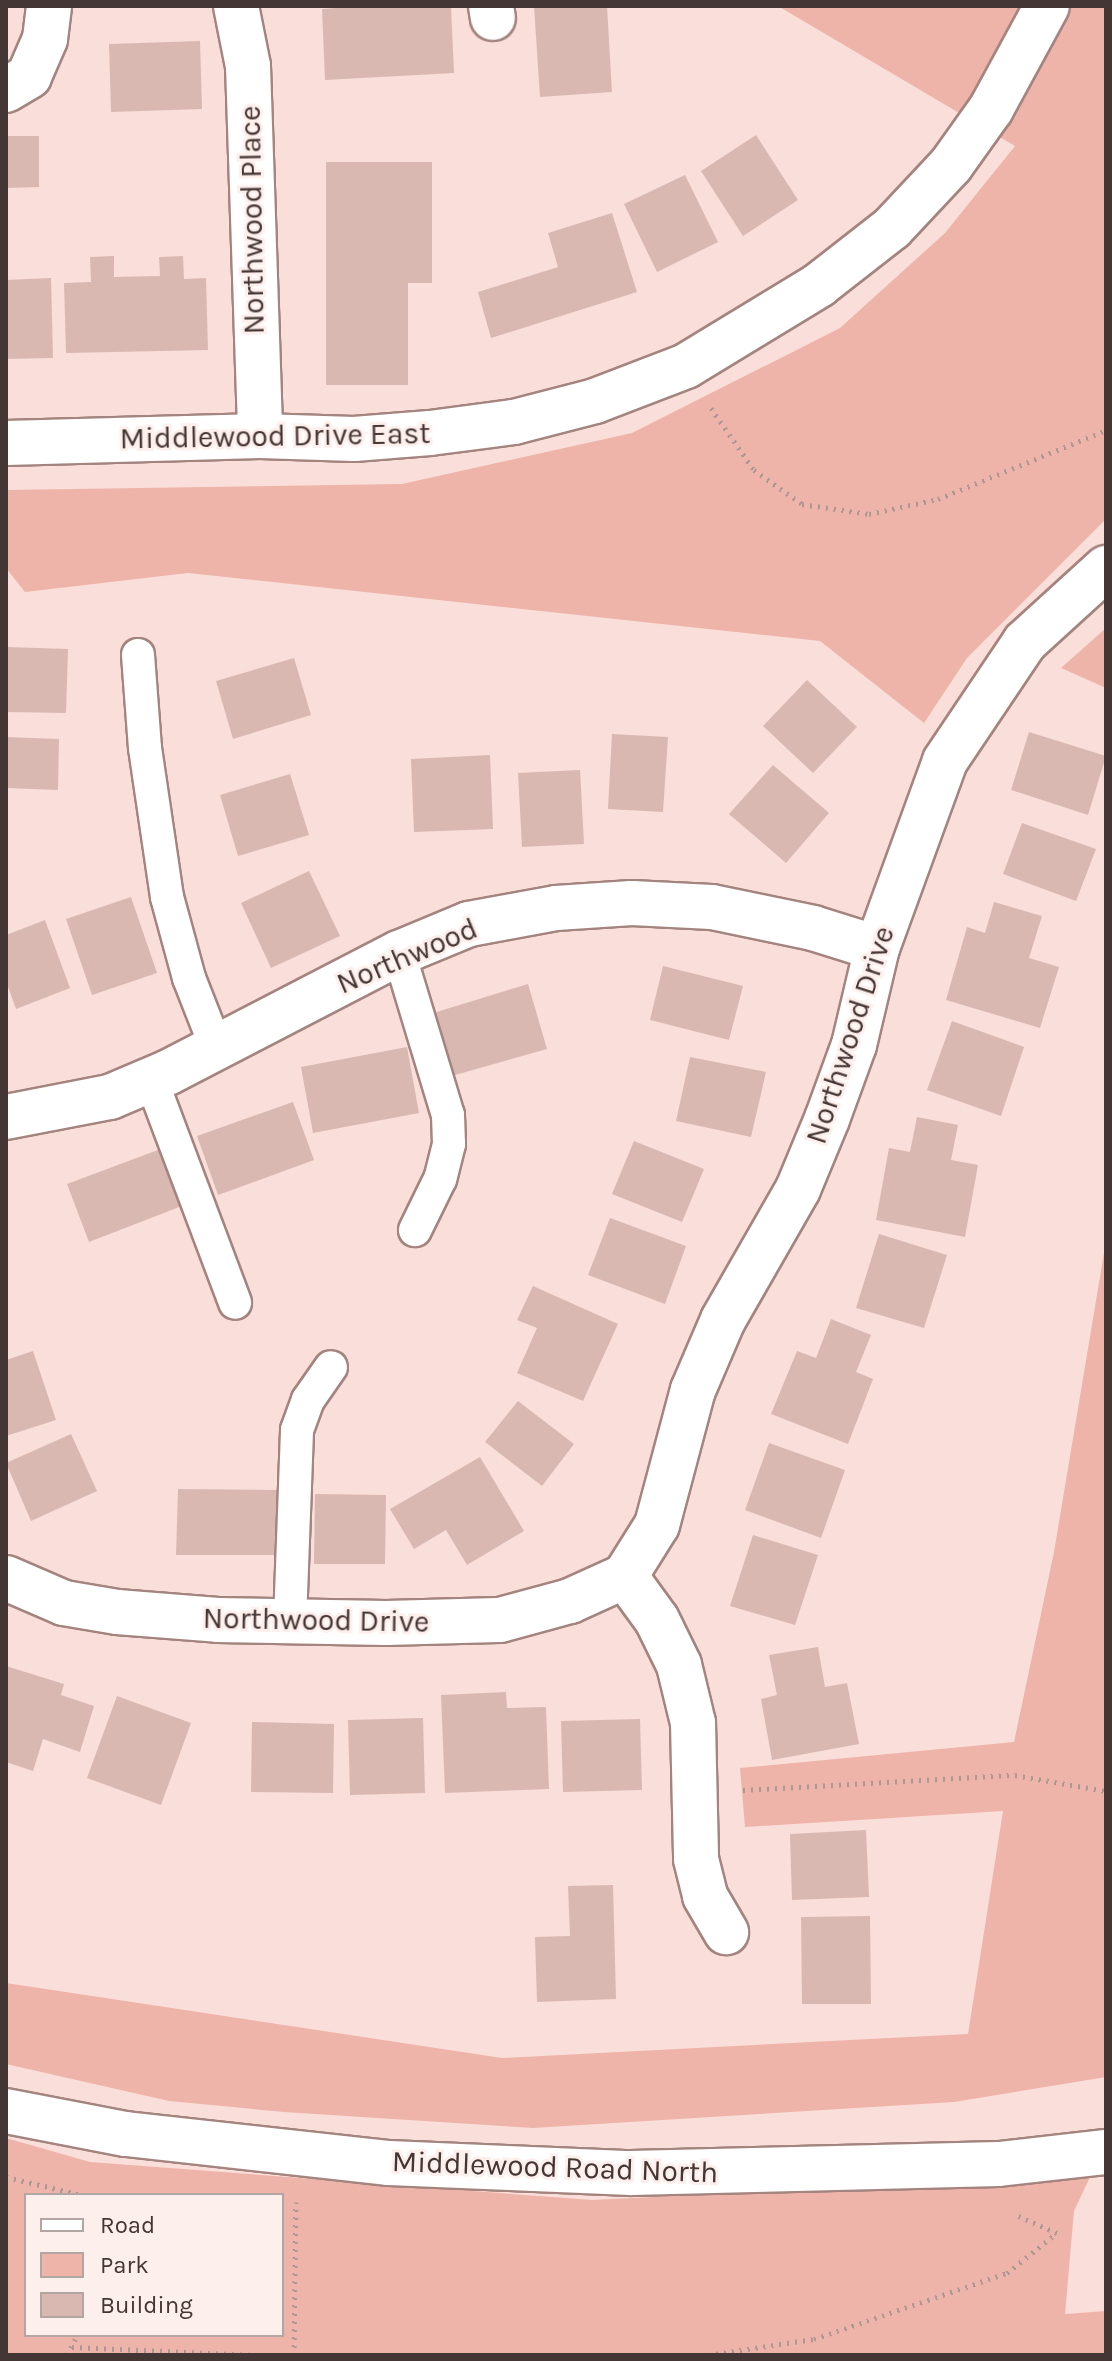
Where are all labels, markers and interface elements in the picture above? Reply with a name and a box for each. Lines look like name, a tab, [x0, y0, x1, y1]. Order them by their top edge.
street label: Northwood Place	[232, 105, 272, 335]
street label: Middlewood Drive East	[119, 415, 431, 457]
street label: Northwood	[331, 910, 483, 1002]
street label: Northwood Drive	[798, 922, 902, 1148]
street label: Northwood Drive	[202, 1600, 430, 1640]
street label: Middlewood Road North	[391, 2143, 719, 2191]
legend	[24, 2193, 284, 2337]
text: Road	[100, 2211, 155, 2239]
text: Park	[100, 2251, 149, 2279]
text: Building	[100, 2291, 193, 2319]

